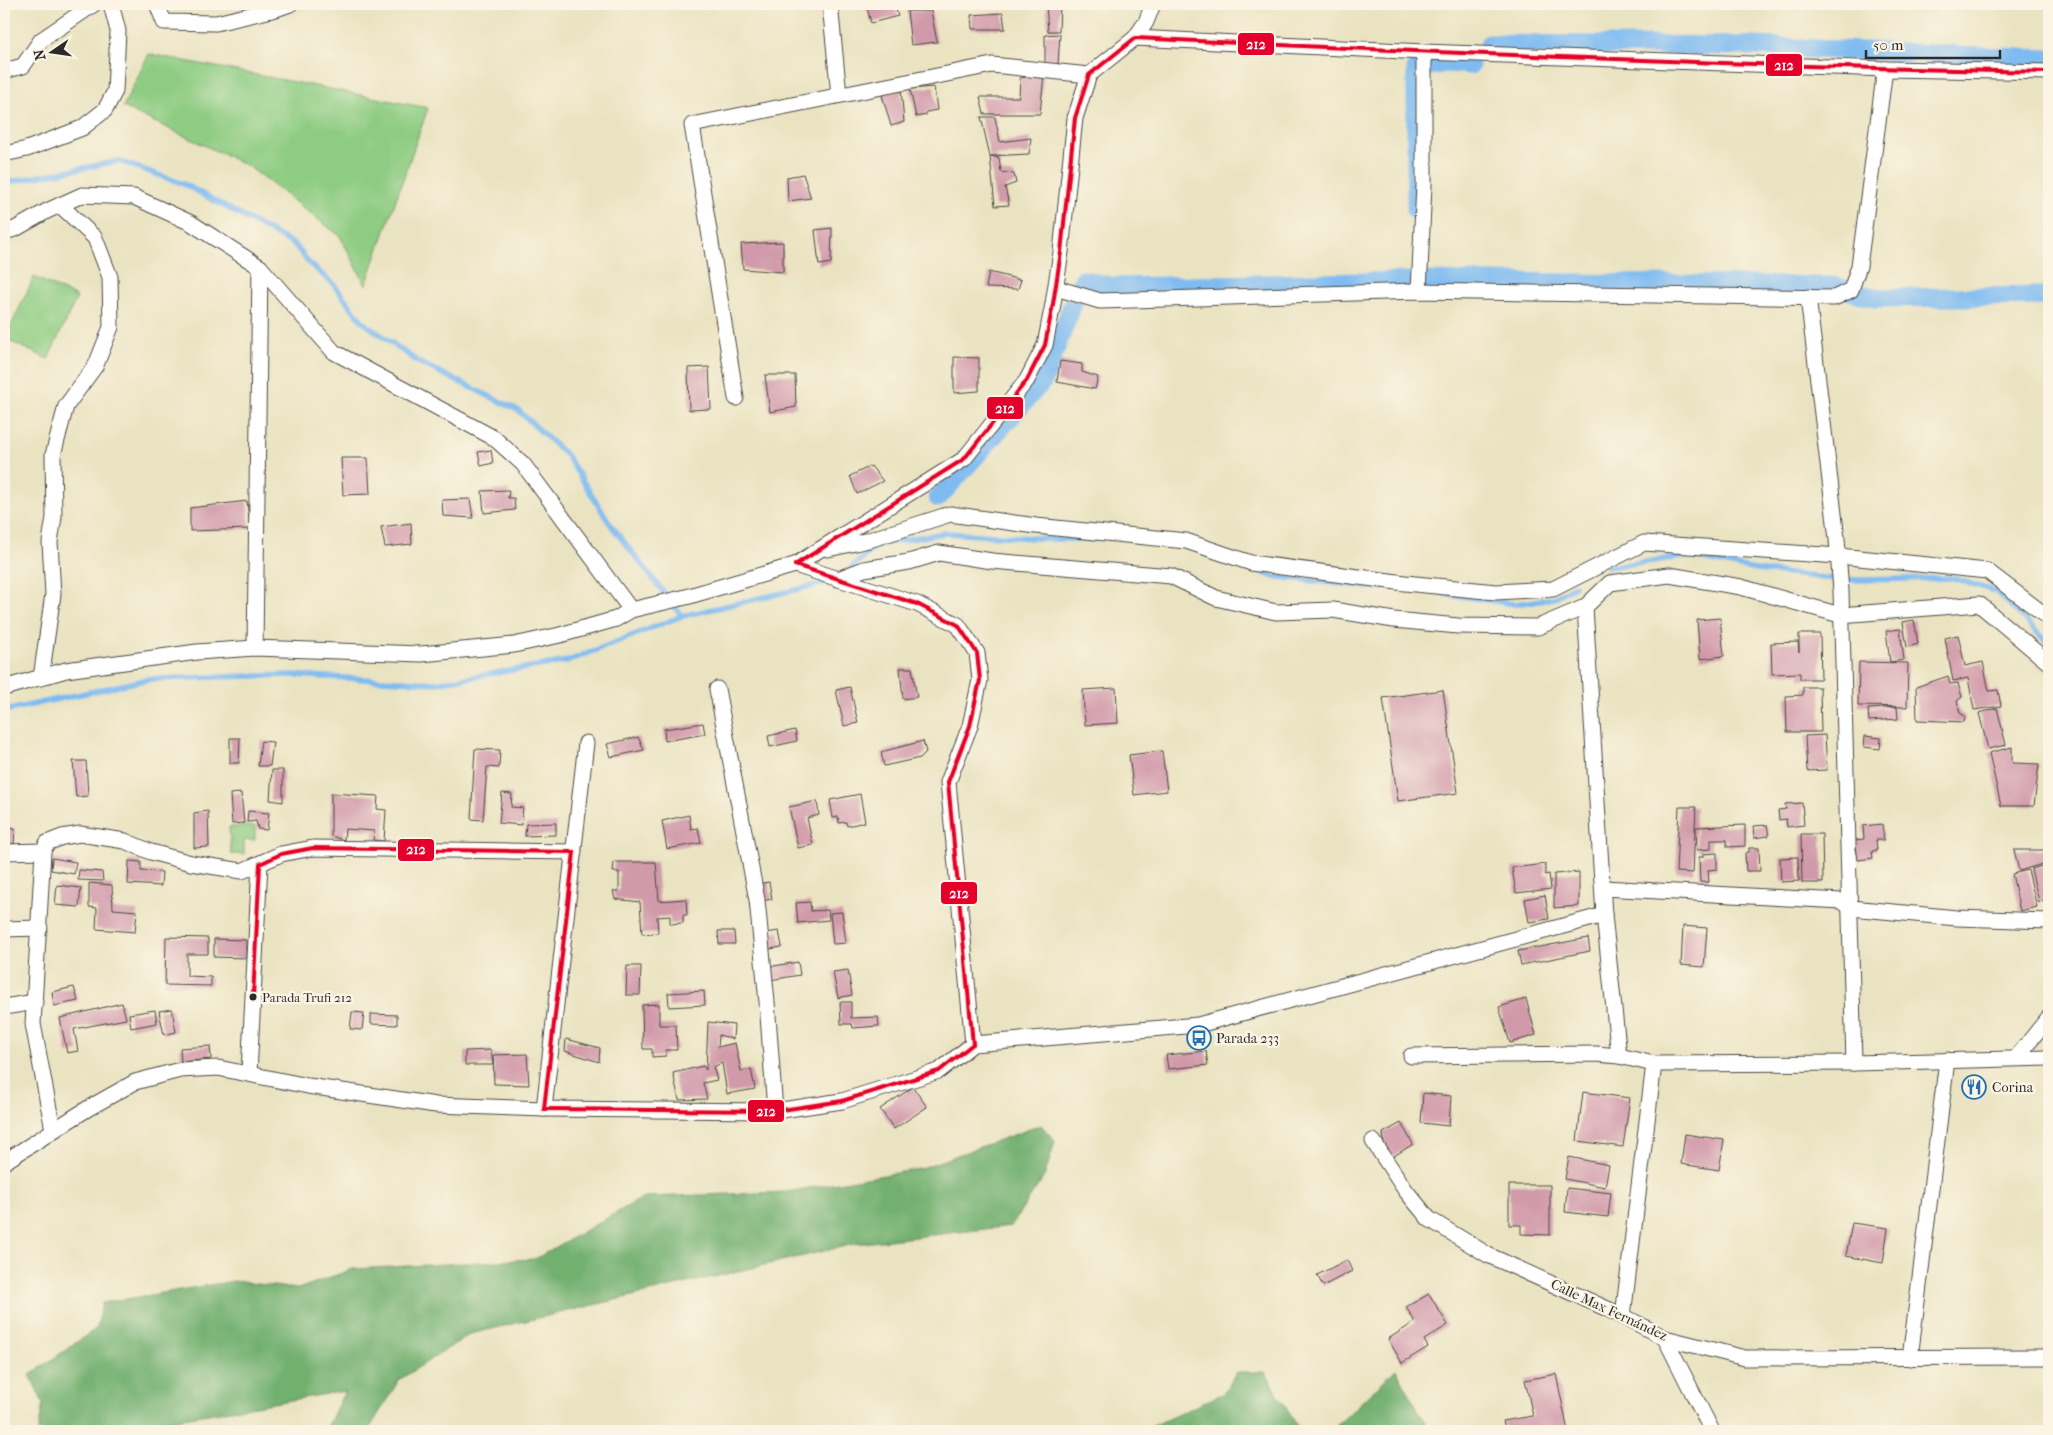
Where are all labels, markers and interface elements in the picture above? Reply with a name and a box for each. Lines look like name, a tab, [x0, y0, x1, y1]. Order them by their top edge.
north arrow	[28, 28, 78, 78]
scale bar	[1866, 28, 1999, 60]
line badge: 212	[1237, 32, 1275, 56]
text: 212	[1246, 36, 1266, 53]
text: 50 m	[1873, 36, 1904, 54]
text: N	[30, 47, 49, 62]
line badge: 212	[1765, 53, 1803, 77]
text: 212	[1774, 57, 1794, 74]
line badge: 212	[986, 396, 1024, 420]
text: 212	[995, 400, 1015, 417]
line badge: 212	[397, 838, 435, 862]
text: 212	[406, 841, 426, 858]
line badge: 212	[940, 881, 978, 905]
text: 212	[949, 885, 969, 902]
place label: Parada Trufi 212	[262, 990, 352, 1005]
marker: Parada Trufi 212	[248, 992, 258, 1002]
bus stop icon: Parada 233	[1186, 1025, 1212, 1051]
place label: Parada 233	[1216, 1030, 1279, 1047]
restaurant icon: Corina	[1961, 1074, 1987, 1100]
place label: Corina	[1992, 1079, 2034, 1096]
line badge: 212	[747, 1099, 785, 1123]
text: 212	[756, 1103, 776, 1120]
street label: Calle Max Fernández	[1548, 1276, 1670, 1344]

